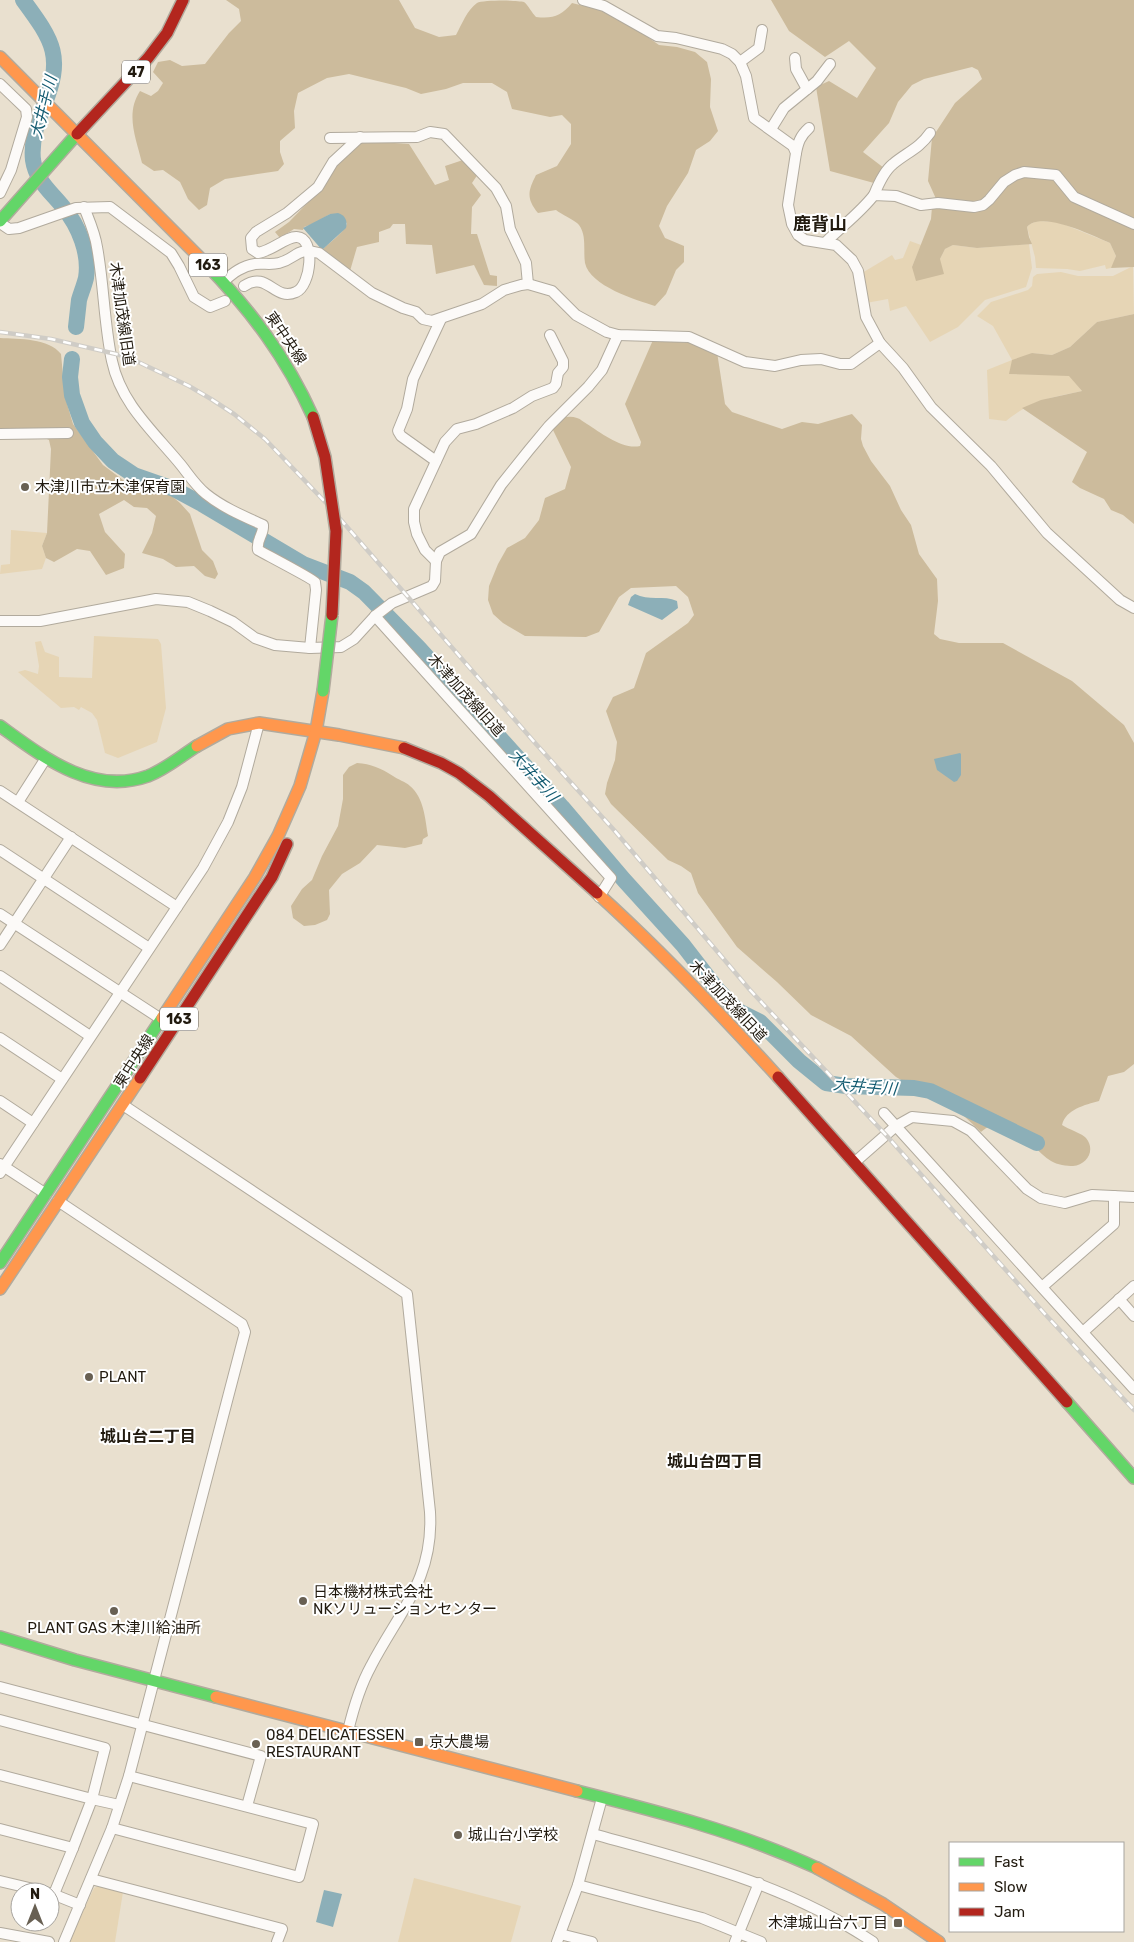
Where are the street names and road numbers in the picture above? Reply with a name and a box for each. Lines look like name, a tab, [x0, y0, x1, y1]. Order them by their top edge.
road number: 47	[122, 61, 150, 84]
road number: 163	[189, 254, 227, 276]
street label: 木津加茂線旧道	[106, 261, 138, 367]
street label: 東中央線	[262, 308, 310, 368]
street label: 木津加茂線旧道	[424, 650, 508, 740]
street label: 木津加茂線旧道	[686, 956, 770, 1046]
road number: 163	[160, 1008, 198, 1030]
street label: 東中央線	[110, 1031, 158, 1091]

